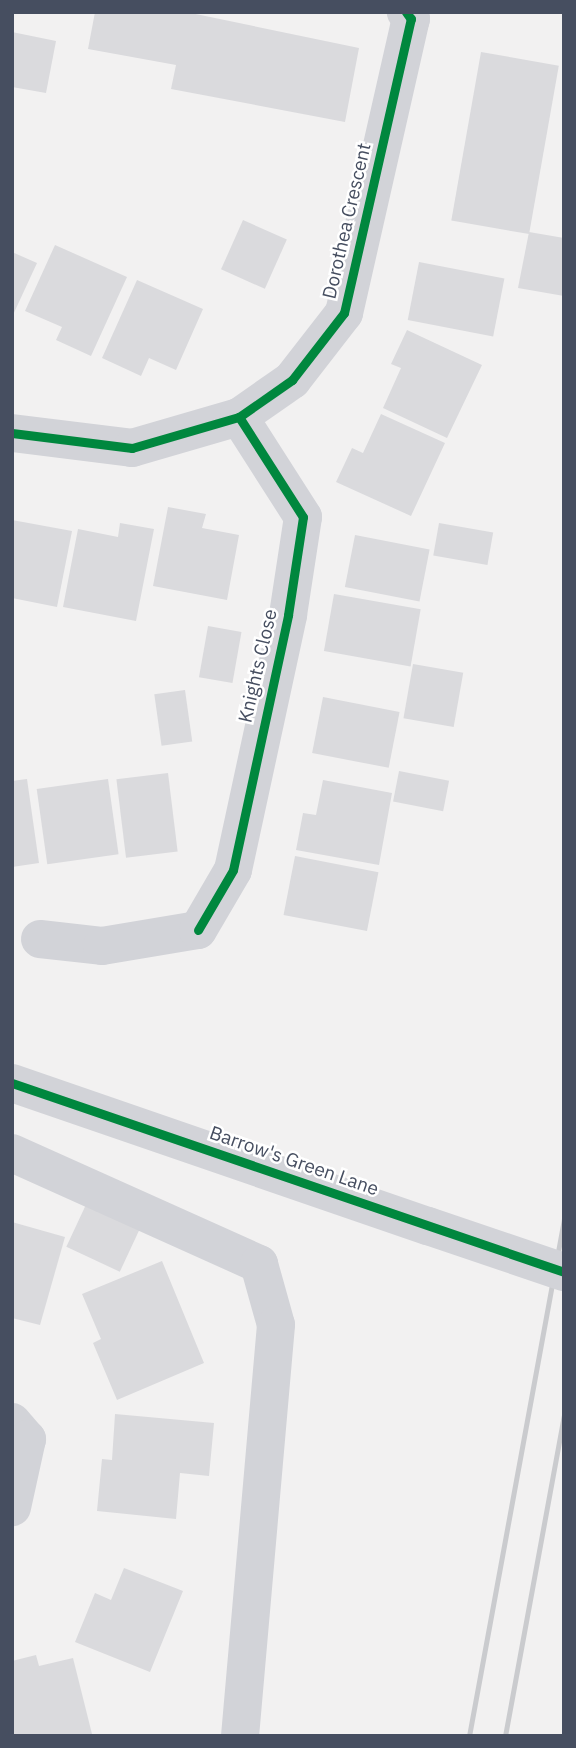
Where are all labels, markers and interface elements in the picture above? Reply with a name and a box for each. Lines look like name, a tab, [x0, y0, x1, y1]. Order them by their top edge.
street label: Dorothea Crescent	[318, 141, 376, 301]
street label: Knights Close	[234, 607, 282, 725]
street label: Barrow's Green Lane	[206, 1121, 382, 1201]

